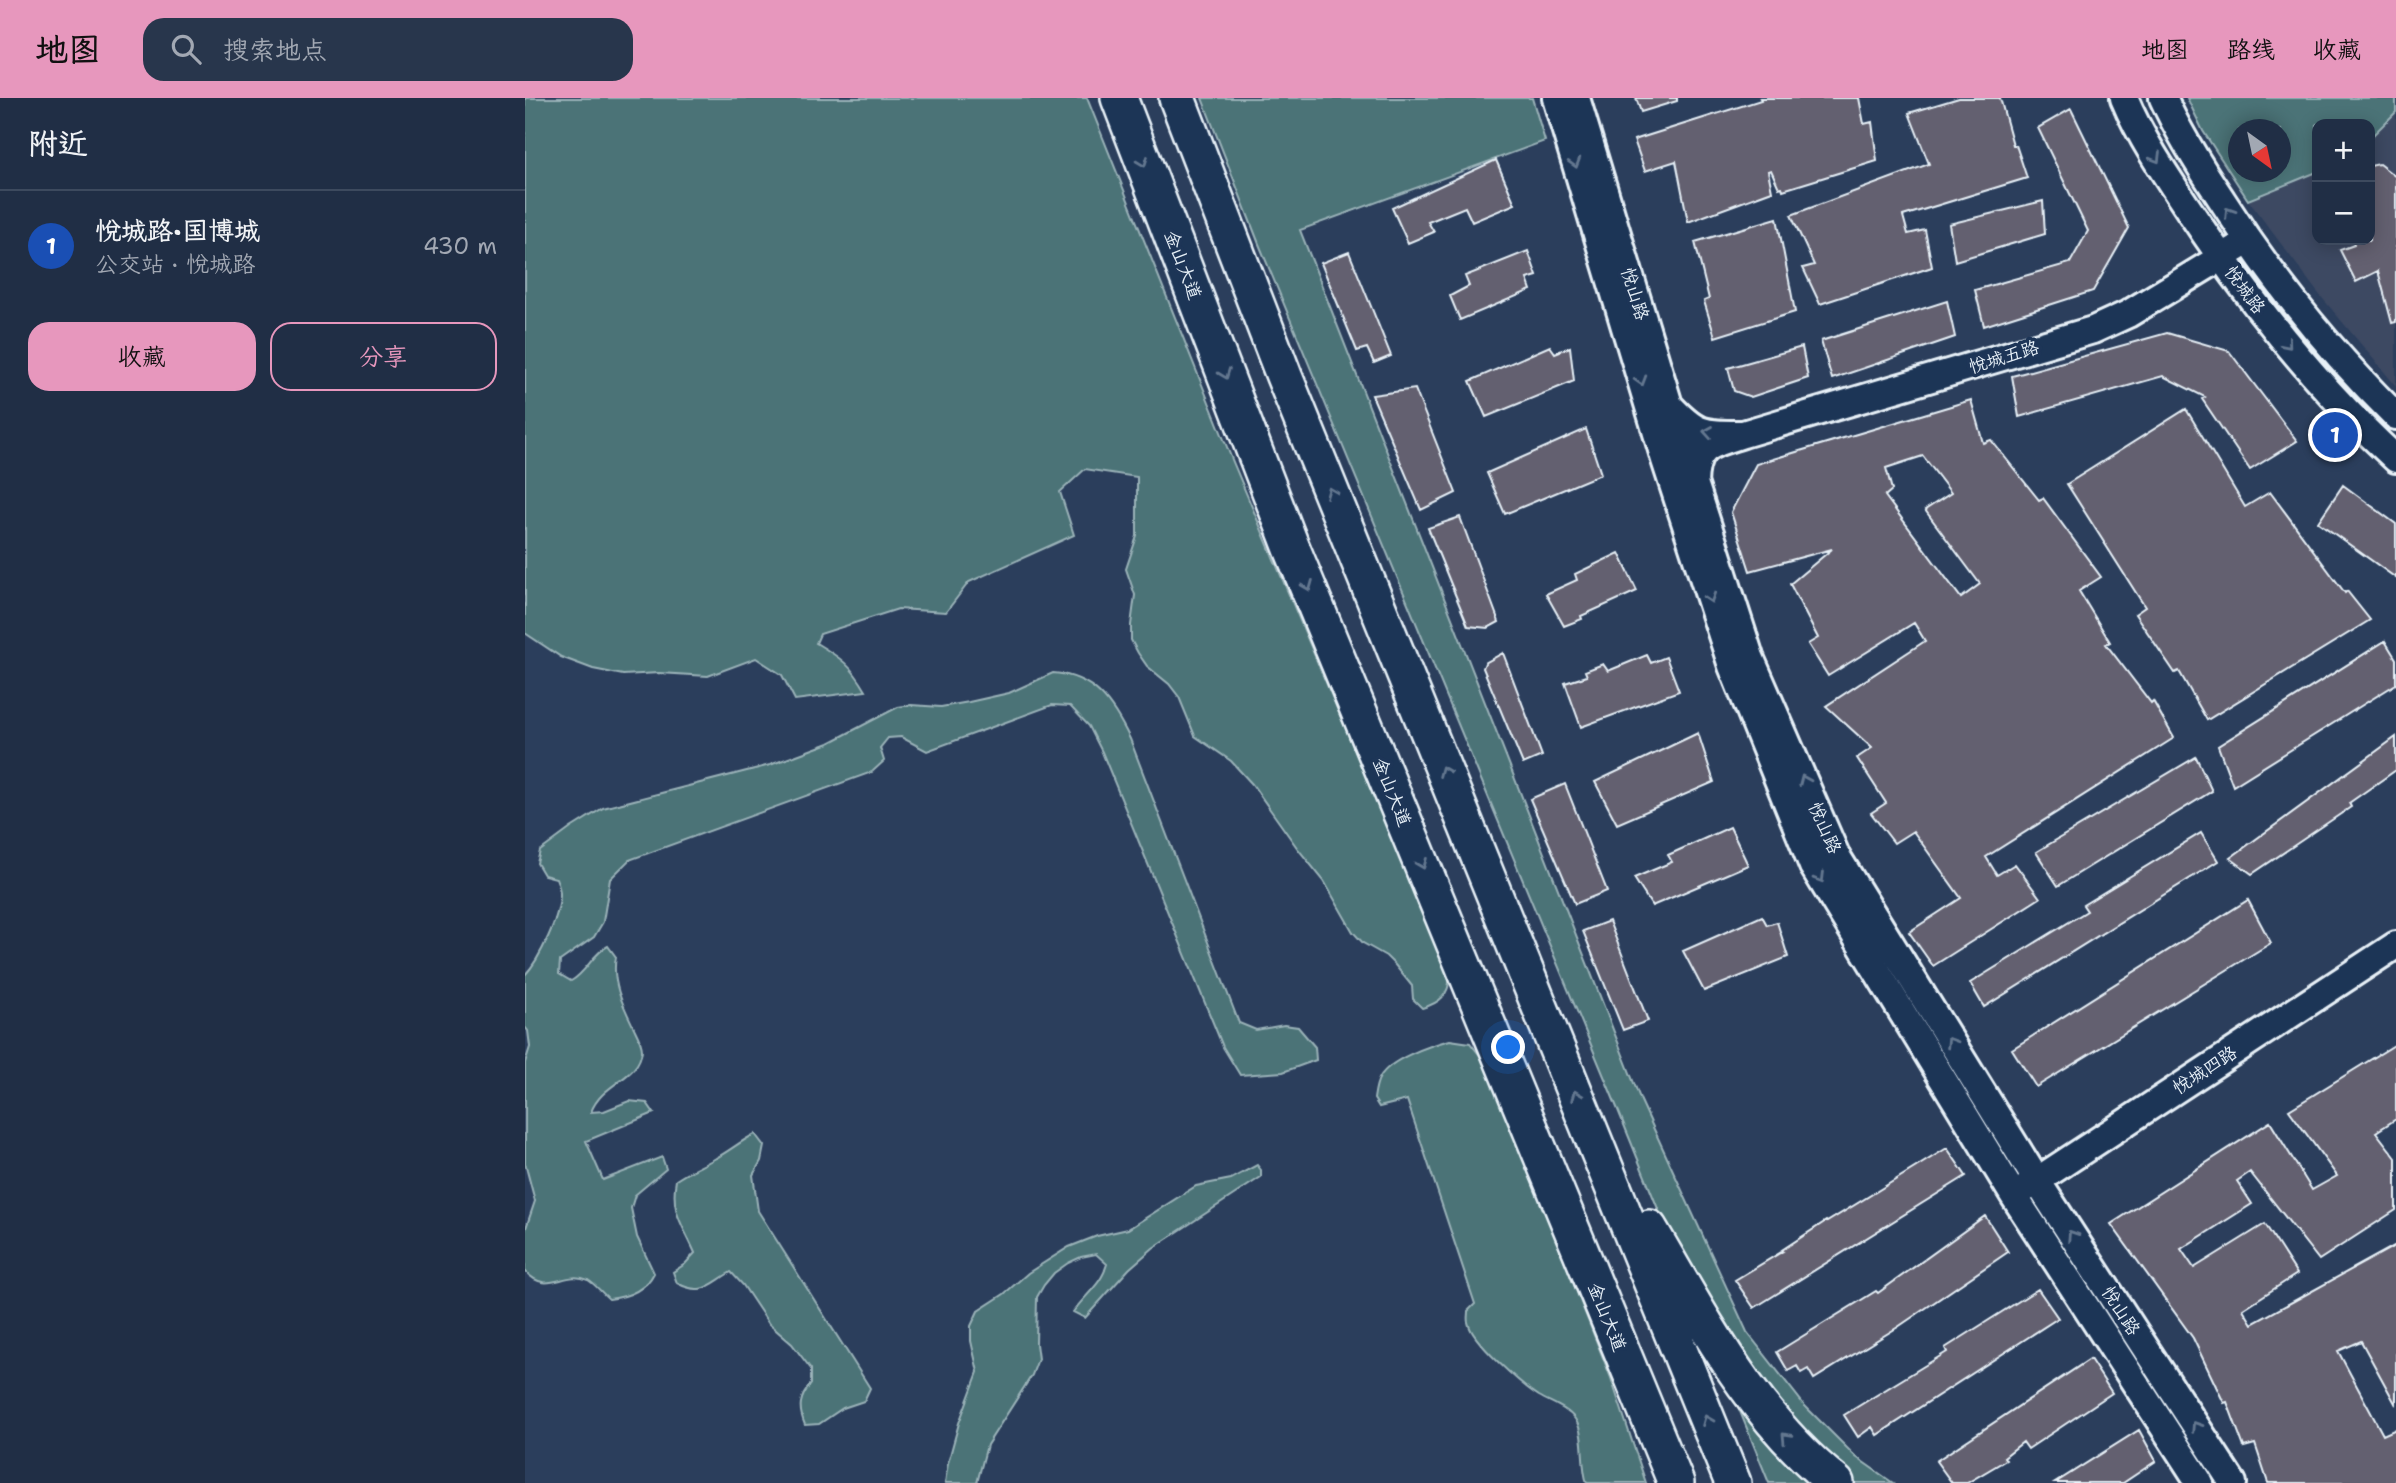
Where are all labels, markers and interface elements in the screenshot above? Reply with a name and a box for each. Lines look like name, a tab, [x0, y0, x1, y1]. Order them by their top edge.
search box	[143, 18, 633, 81]
text: 地图	[35, 27, 101, 72]
icon: search	[167, 30, 205, 68]
text: 搜索地点	[223, 32, 327, 67]
text: 地图	[2141, 34, 2189, 66]
text: 路线	[2227, 34, 2275, 66]
text: 收藏	[2313, 34, 2361, 66]
north arrow	[2228, 119, 2291, 182]
map controls	[2312, 119, 2375, 245]
button: +	[2312, 119, 2375, 182]
text: 附近	[28, 123, 88, 164]
one-way arrow	[2148, 151, 2161, 164]
one-way arrow	[1135, 155, 1149, 167]
one-way arrow	[1567, 157, 1582, 169]
button: −	[2312, 182, 2375, 245]
one-way arrow	[2225, 207, 2238, 220]
text: 悦城路·国博城	[95, 213, 260, 248]
street label: 金山大道	[1159, 227, 1207, 303]
text: 1	[46, 231, 56, 261]
text: 430 m	[423, 231, 497, 261]
text: 公交站 · 悦城路	[95, 249, 255, 279]
street label: 悦城路	[2219, 261, 2271, 319]
street label: 悦山路	[1616, 265, 1654, 323]
button: 收藏	[28, 322, 256, 391]
button: 分享	[270, 322, 497, 391]
street label: 悦城五路	[1966, 335, 2042, 379]
one-way arrow	[2279, 336, 2291, 349]
one-way arrow	[1217, 367, 1231, 379]
one-way arrow	[1633, 374, 1647, 387]
pin: 1	[2312, 409, 2358, 461]
one-way arrow	[1702, 425, 1714, 440]
one-way arrow	[1325, 487, 1339, 499]
one-way arrow	[1300, 578, 1314, 591]
one-way arrow	[1701, 592, 1716, 604]
street label: 金山大道	[1367, 754, 1417, 830]
one-way arrow	[1438, 766, 1452, 778]
one-way arrow	[1798, 775, 1812, 787]
street label: 悦山路	[1803, 798, 1847, 858]
one-way arrow	[1414, 857, 1428, 870]
one-way arrow	[1812, 870, 1825, 883]
your location	[1491, 1030, 1525, 1064]
one-way arrow	[1947, 1037, 1960, 1050]
street label: 悦城四路	[2168, 1040, 2242, 1100]
one-way arrow	[1570, 1090, 1584, 1102]
one-way arrow	[2067, 1230, 2080, 1243]
street label: 金山大道	[1582, 1279, 1632, 1355]
street label: 悦山路	[2096, 1282, 2146, 1340]
one-way arrow	[1701, 1414, 1715, 1427]
one-way arrow	[2191, 1420, 2204, 1433]
one-way arrow	[1781, 1432, 1794, 1445]

